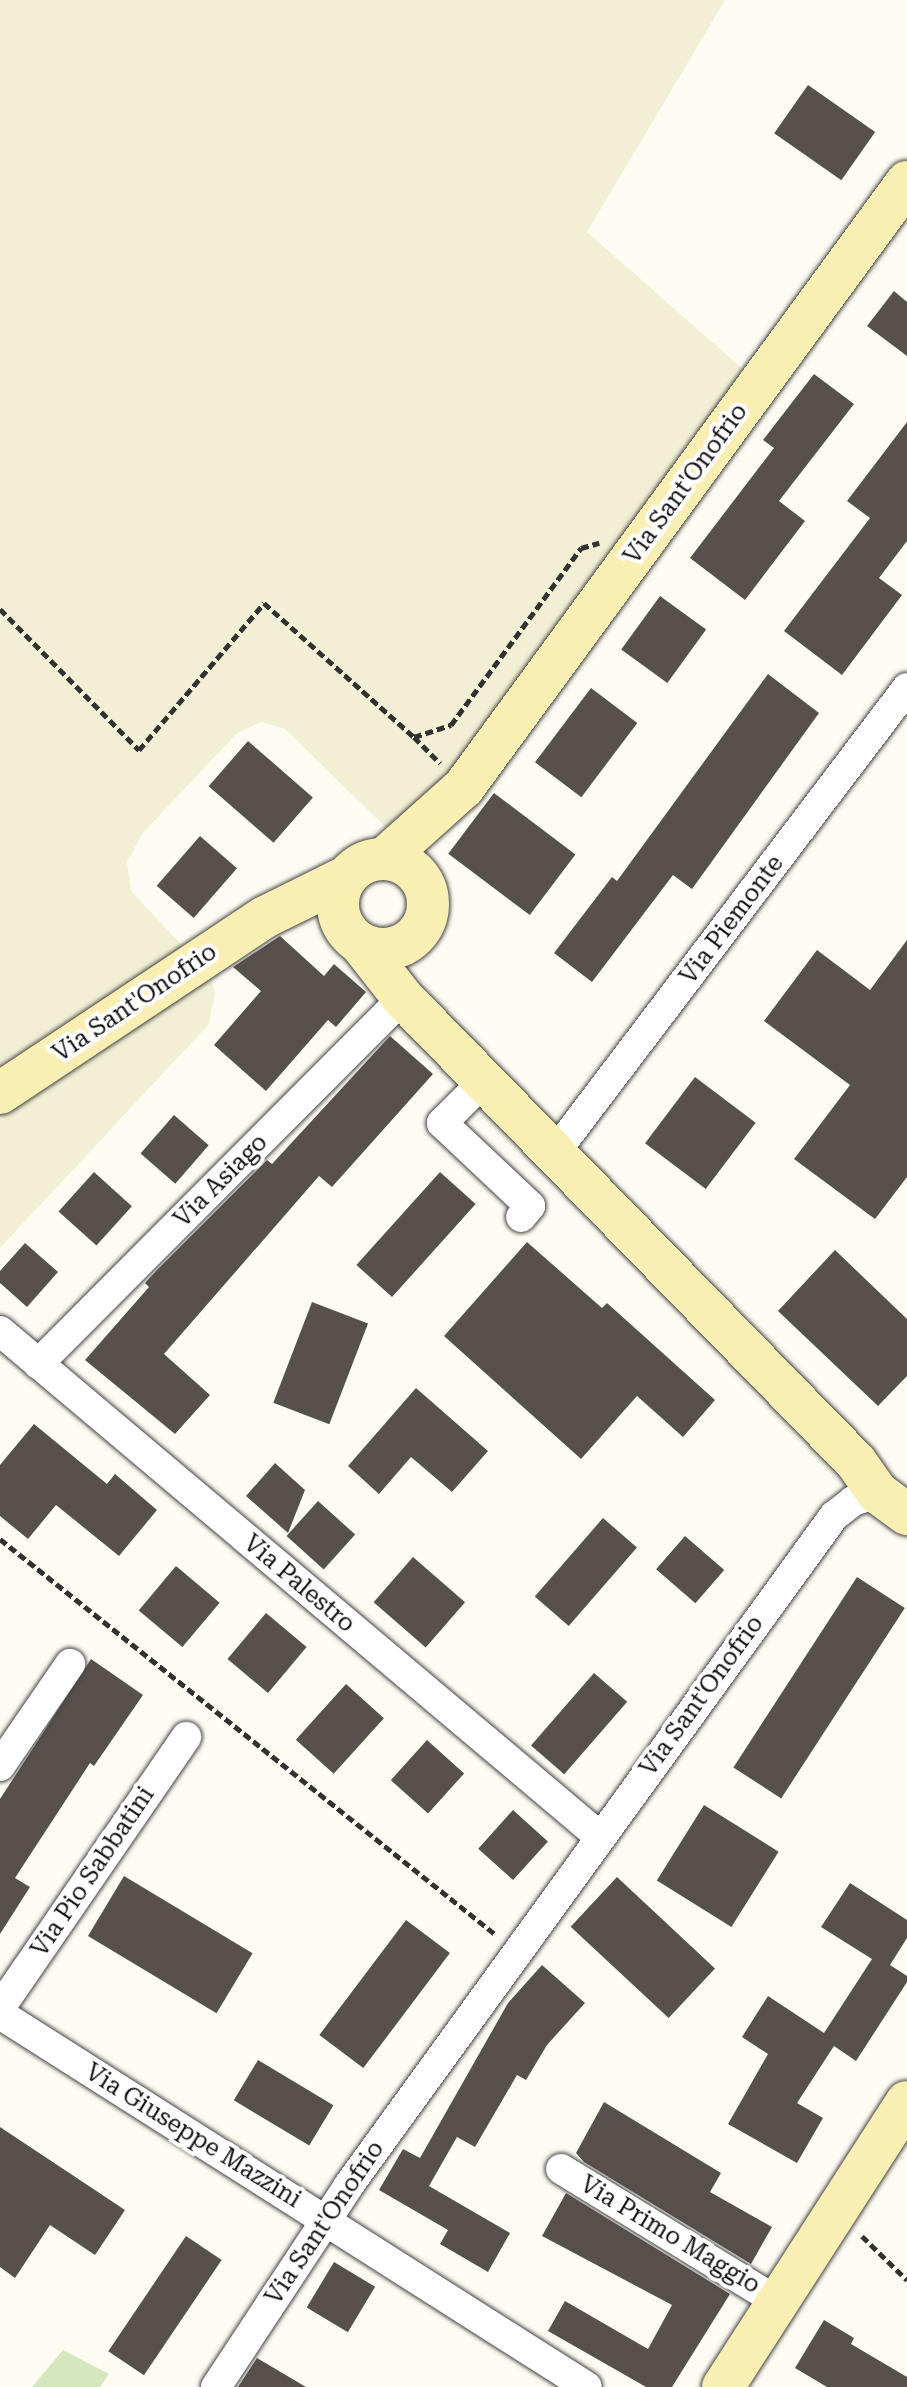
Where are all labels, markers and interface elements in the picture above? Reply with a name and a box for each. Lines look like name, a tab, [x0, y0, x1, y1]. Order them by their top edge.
street label: Via Sant'Onofrio	[618, 398, 754, 570]
street label: Via Piemonte	[674, 850, 790, 990]
street label: Via Sant'Onofrio	[48, 938, 222, 1068]
street label: Via Asiago	[168, 1128, 274, 1234]
street label: Via Palestro	[237, 1529, 361, 1639]
street label: Via Sant'Onofrio	[634, 1610, 770, 1782]
street label: Via Pio Sabbatini	[25, 1782, 161, 1962]
street label: Via Giuseppe Mazzini	[80, 2058, 306, 2214]
street label: Via Sant'Onofrio	[260, 2136, 390, 2310]
street label: Via Primo Maggio	[575, 2170, 765, 2300]

